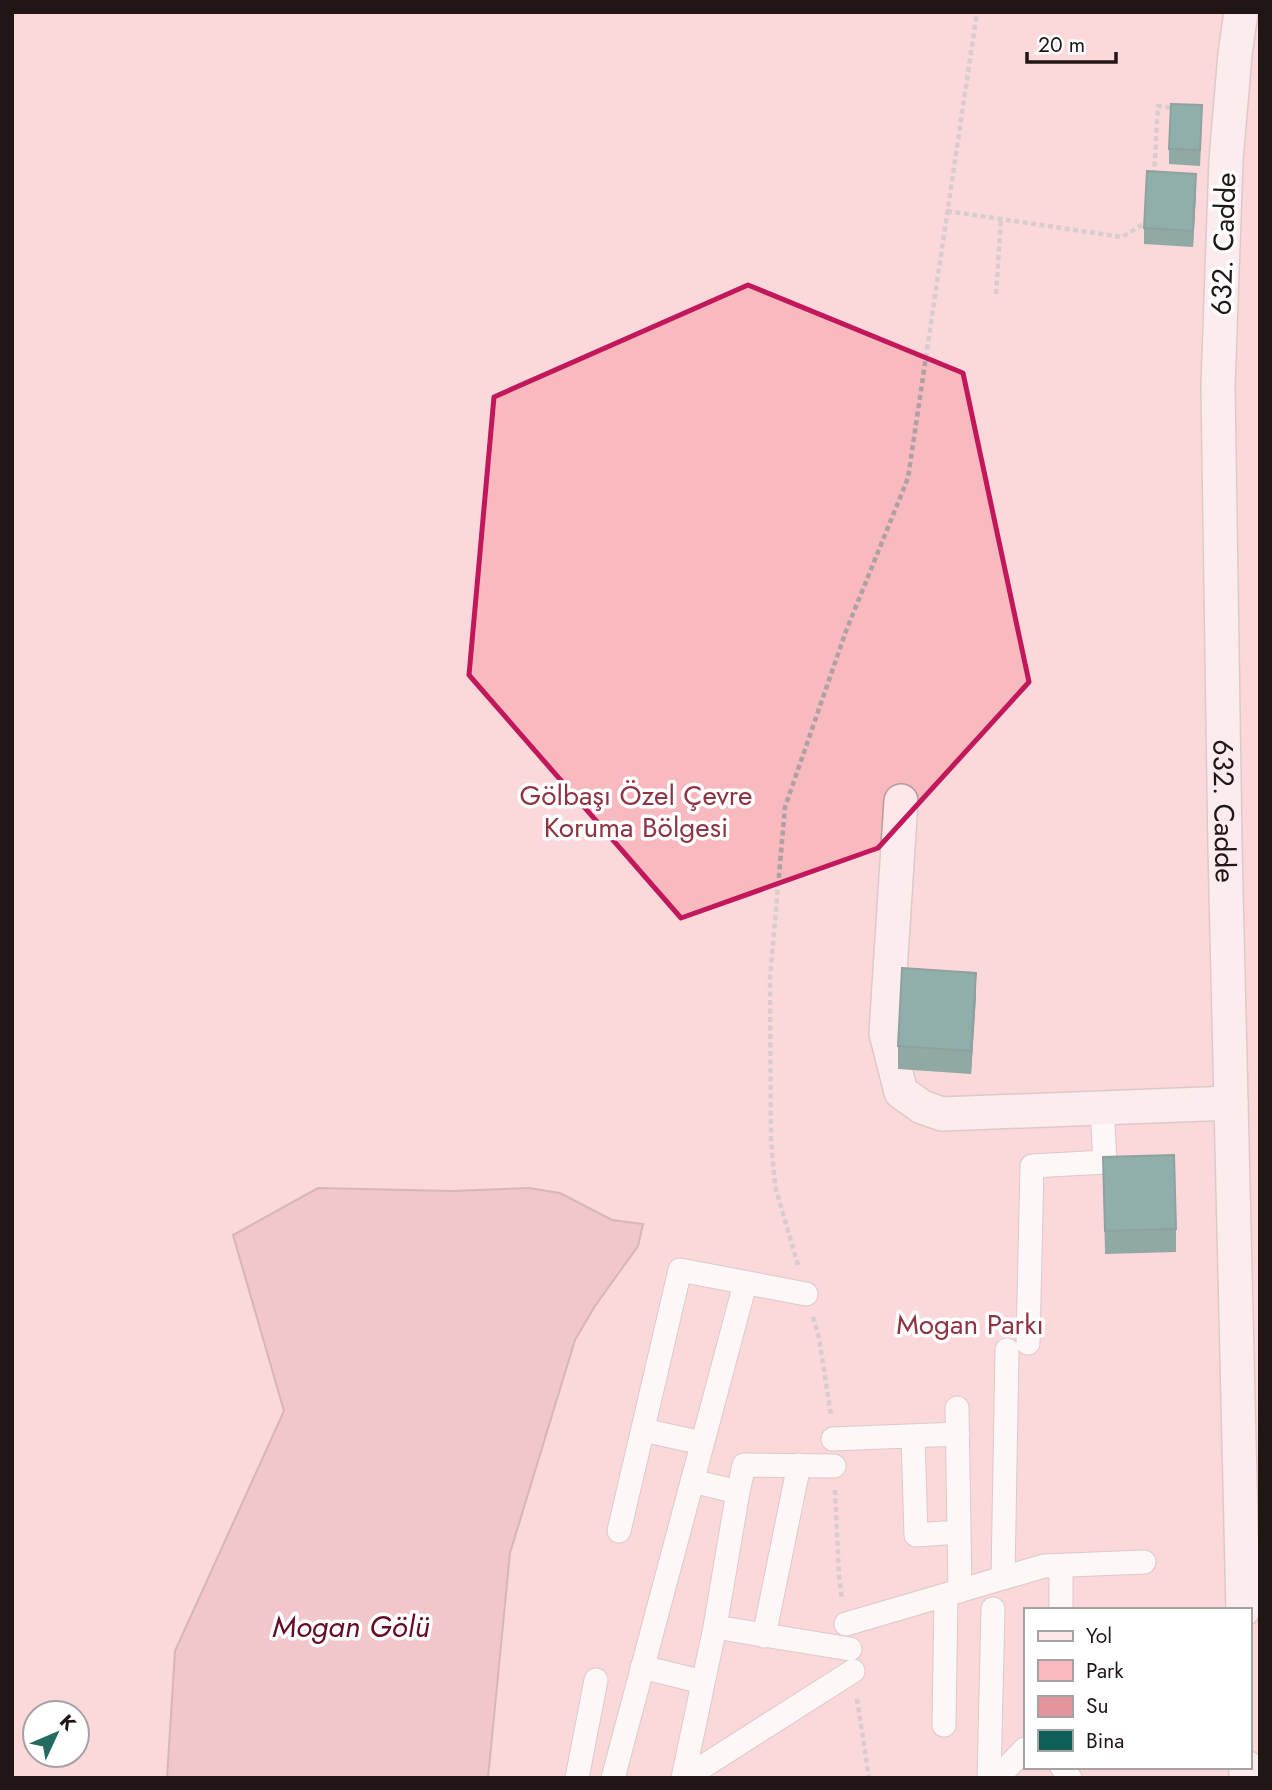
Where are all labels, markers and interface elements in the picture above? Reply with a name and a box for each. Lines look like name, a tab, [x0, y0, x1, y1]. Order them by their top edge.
scale bar	[1027, 21, 1116, 65]
text: 20 m	[1038, 30, 1085, 60]
street label: 632. Cadde	[1201, 172, 1246, 316]
street label: 632. Cadde	[1202, 739, 1246, 883]
park label: Gölbaşı Özel Çevre Koruma Bölgesi	[520, 775, 752, 848]
park label: Mogan Parkı	[896, 1304, 1044, 1345]
water label: Mogan Gölü	[272, 1605, 430, 1648]
legend	[1024, 1608, 1251, 1769]
text: Yol	[1086, 1621, 1112, 1651]
text: Park	[1086, 1656, 1124, 1686]
text: Su	[1086, 1691, 1109, 1721]
north arrow	[21, 1699, 91, 1769]
text: K	[54, 1708, 83, 1737]
text: Bina	[1086, 1726, 1124, 1756]

